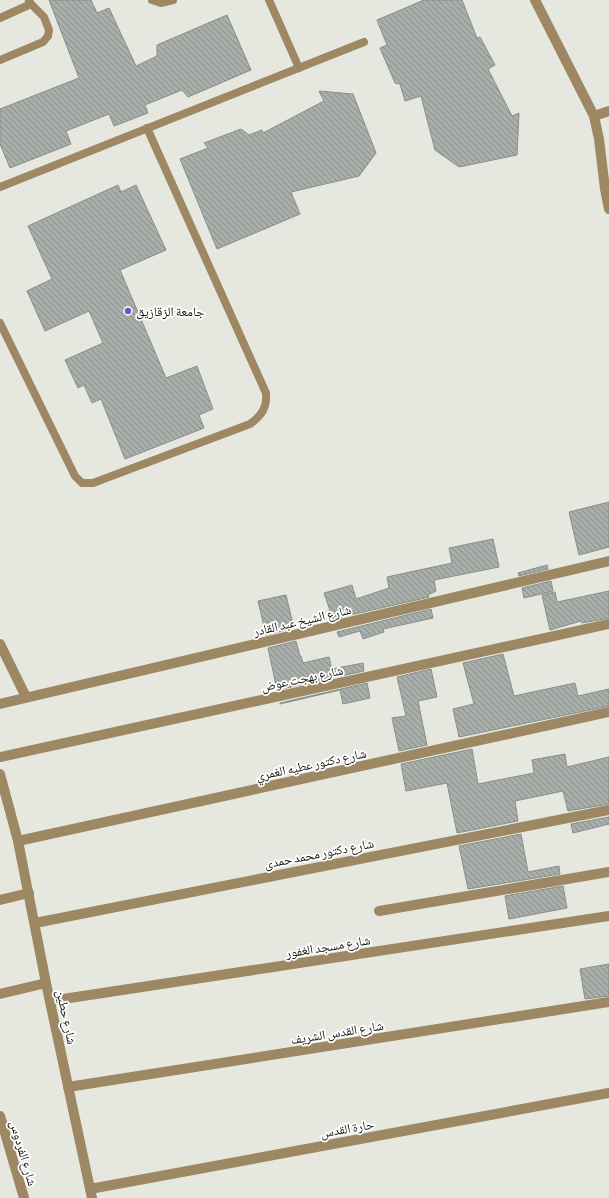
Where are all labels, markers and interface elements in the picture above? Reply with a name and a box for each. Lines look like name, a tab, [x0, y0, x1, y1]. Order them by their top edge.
place label: جامعة الزقازيق	[136, 304, 204, 320]
marker: جامعة الزقازيق	[123, 306, 133, 316]
street label: شارع الشيخ عبد القادر	[251, 602, 353, 641]
street label: شارع بهجت عوض	[260, 662, 345, 696]
street label: شارع دكتور عطيه الغمري	[254, 745, 368, 787]
street label: شارع دكتور محمد حمدى	[263, 835, 376, 873]
street label: شارع مسجد الغفور	[284, 932, 372, 963]
street label: شارع حطين	[51, 988, 80, 1046]
street label: شارع القدس الشريف	[290, 1018, 385, 1049]
street label: حارة القدس	[319, 1116, 375, 1142]
street label: شارع الفردوس	[5, 1119, 40, 1188]

